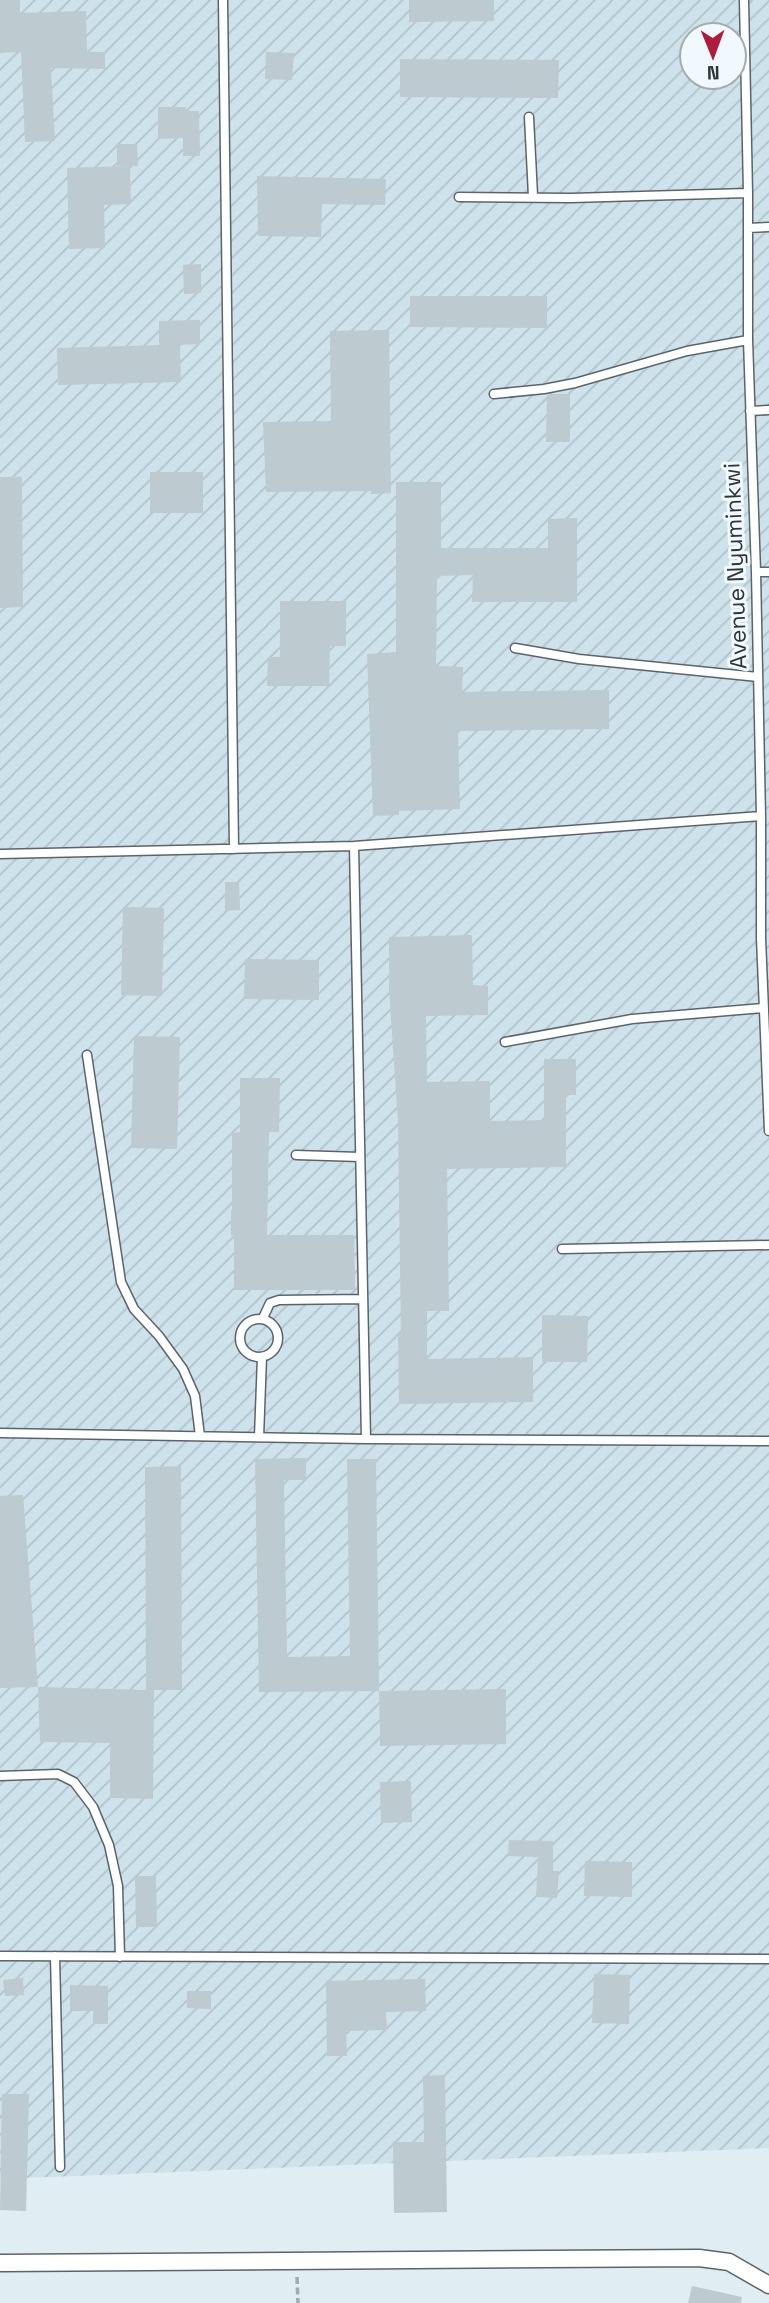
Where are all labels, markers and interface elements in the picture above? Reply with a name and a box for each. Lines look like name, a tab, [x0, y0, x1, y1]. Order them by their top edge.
north arrow	[678, 21, 748, 91]
text: N	[707, 60, 720, 85]
street label: Avenue Nyuminkwi	[716, 462, 754, 670]

